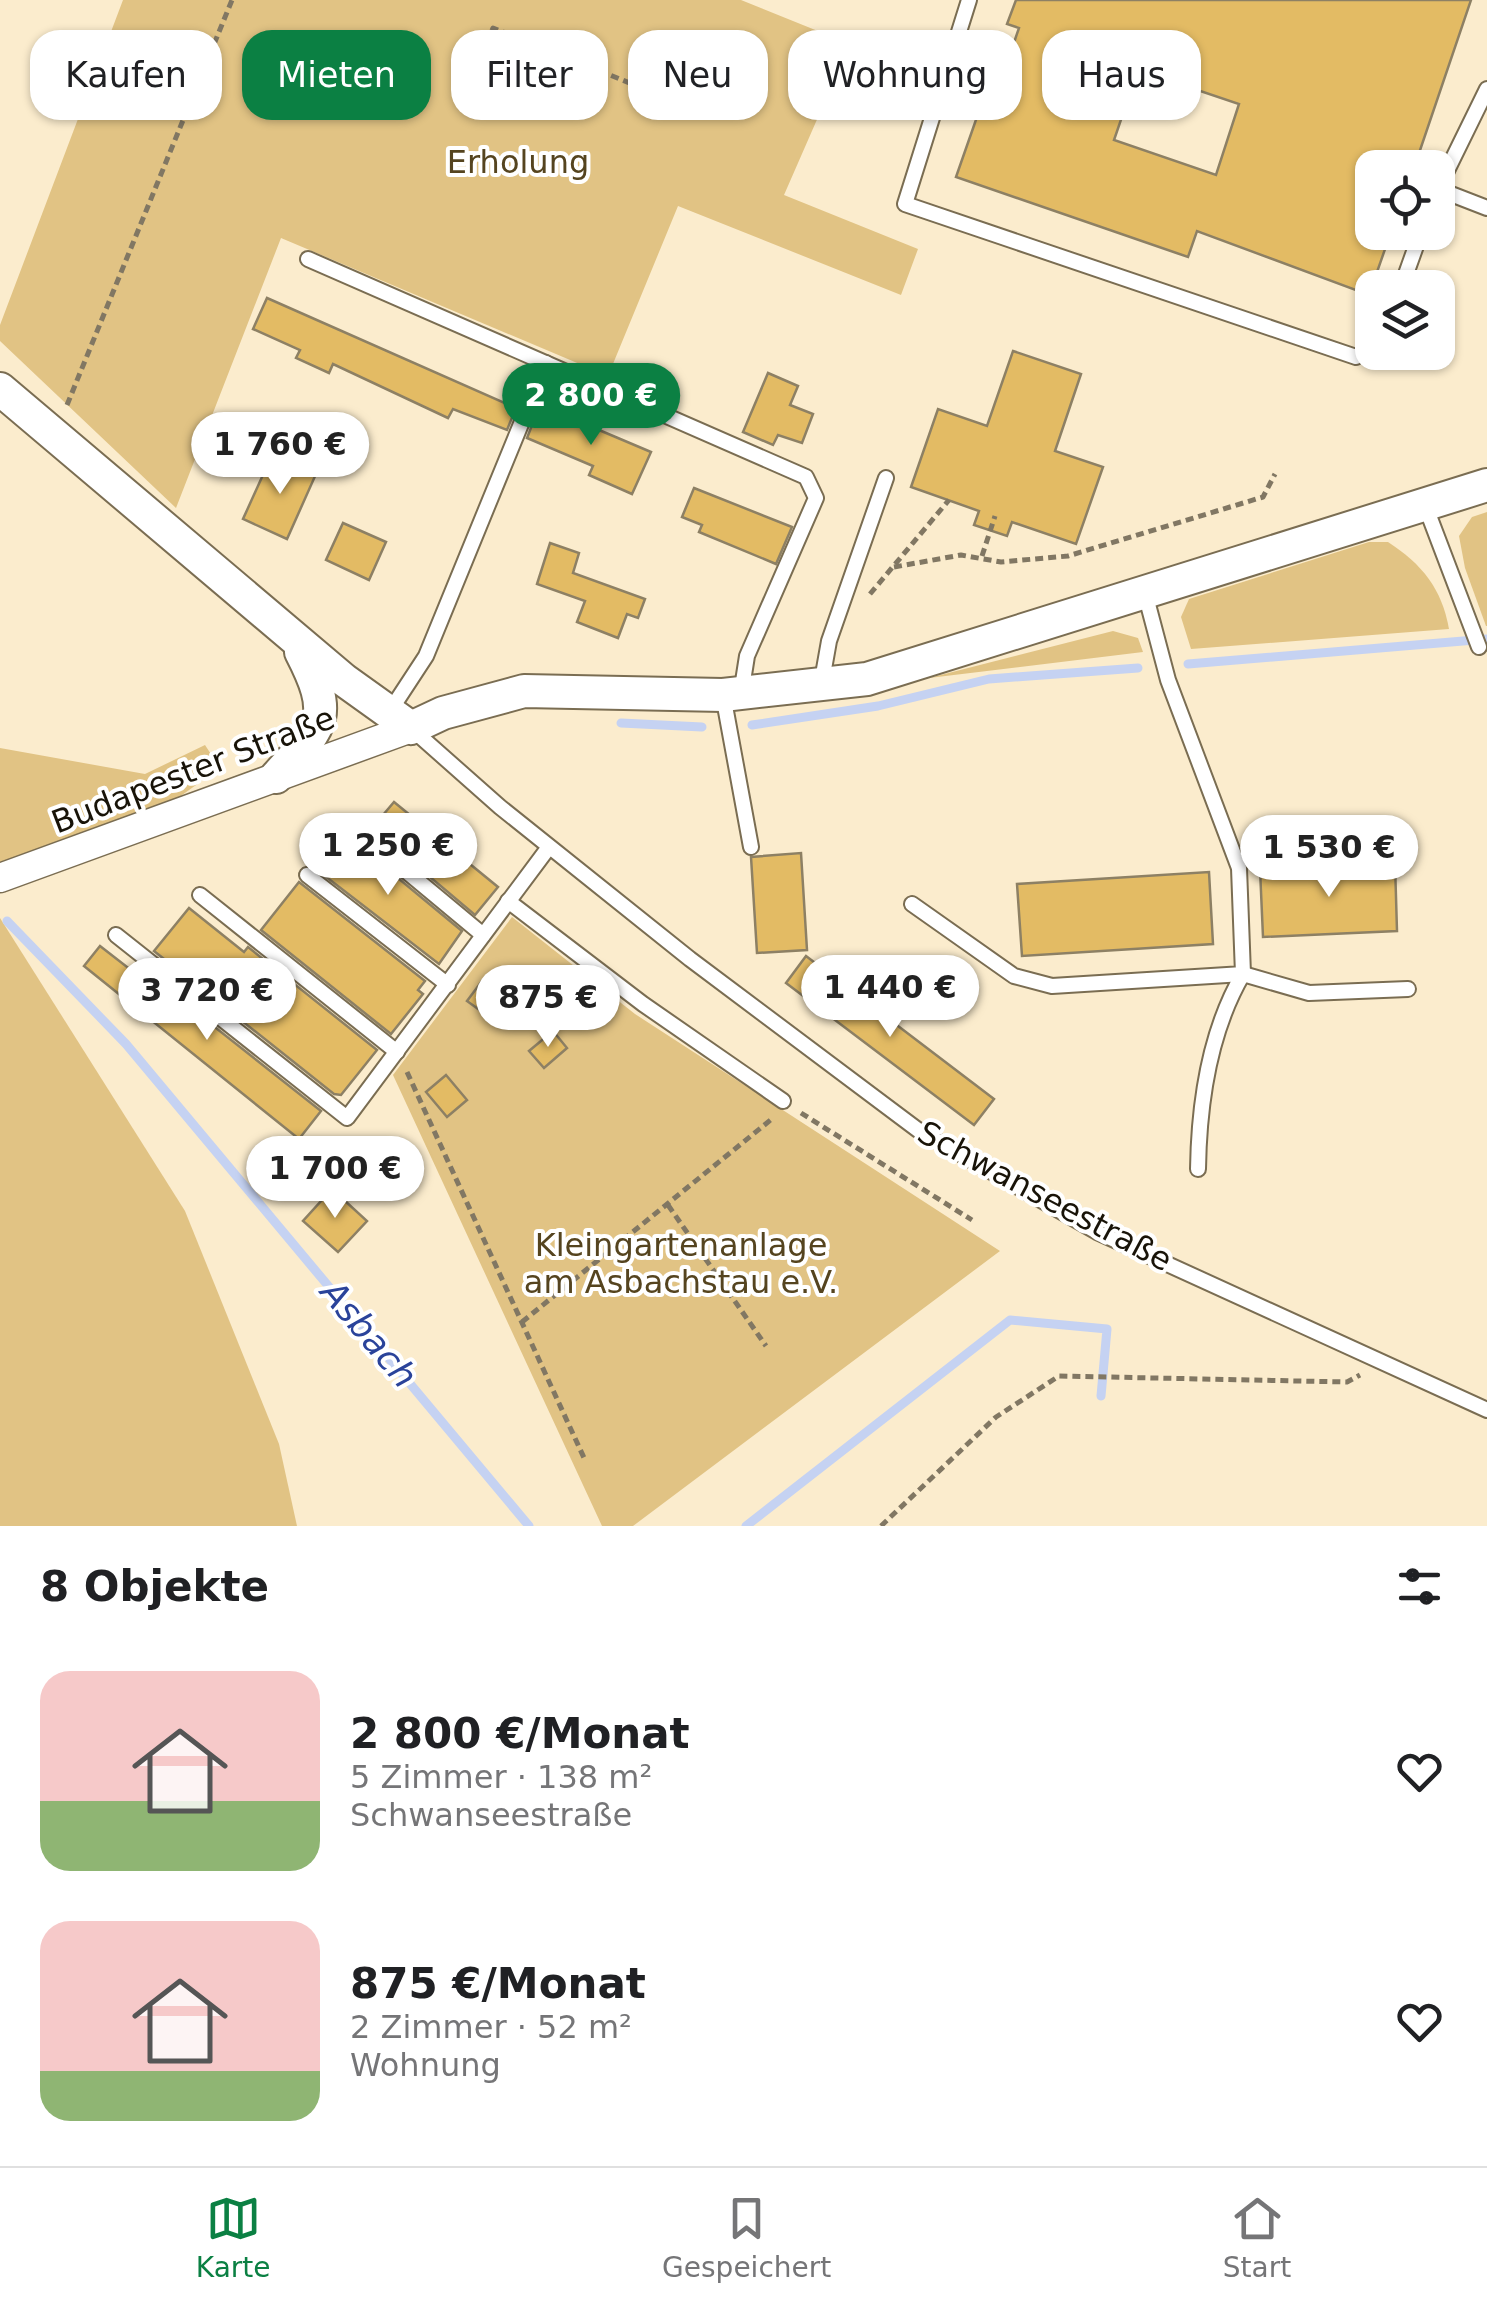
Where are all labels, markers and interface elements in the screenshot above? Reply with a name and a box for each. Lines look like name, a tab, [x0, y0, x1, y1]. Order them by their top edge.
chip: Kaufen	[30, 30, 222, 120]
chip: Mieten	[242, 30, 431, 120]
chip: Filter	[451, 30, 608, 120]
chip: Neu	[628, 30, 768, 120]
chip: Wohnung	[788, 30, 1022, 120]
chip: Haus	[1042, 30, 1201, 120]
park label: Erholung	[447, 143, 589, 181]
map controls	[1355, 150, 1455, 370]
button: locate	[1355, 150, 1455, 250]
button: layers	[1355, 270, 1455, 370]
pin: 2 800 €	[499, 363, 683, 448]
text: 2 800 €	[524, 376, 658, 414]
pin: 1 760 €	[188, 412, 372, 497]
text: 1 760 €	[213, 425, 347, 463]
street label: Budapester Straße	[46, 699, 340, 841]
pin: 1 250 €	[296, 813, 480, 898]
pin: 1 530 €	[1237, 815, 1421, 900]
text: 1 250 €	[321, 826, 455, 864]
text: 1 530 €	[1262, 828, 1396, 866]
pin: 1 440 €	[798, 955, 982, 1040]
pin: 3 720 €	[115, 958, 299, 1043]
pin: 875 €	[478, 965, 618, 1050]
text: 1 440 €	[823, 968, 957, 1006]
text: 3 720 €	[140, 971, 274, 1009]
text: 875 €	[498, 978, 598, 1016]
street label: Schwanseestraße	[912, 1113, 1178, 1279]
pin: 1 700 €	[243, 1136, 427, 1221]
text: 1 700 €	[268, 1149, 402, 1187]
park label: Kleingartenanlage am Asbachstau e.V.	[524, 1226, 838, 1301]
water label: Asbach	[311, 1271, 425, 1396]
icon: filters	[1392, 1559, 1447, 1614]
text: 8 Objekte	[40, 1562, 269, 1611]
text: 2 800 €/Monat	[350, 1709, 690, 1758]
icon: home	[120, 1711, 240, 1831]
icon: heart	[1392, 1744, 1447, 1799]
text: 5 Zimmer · 138 m²	[350, 1758, 652, 1796]
text: Schwanseestraße	[350, 1796, 632, 1834]
text: 875 €/Monat	[350, 1959, 646, 2008]
icon: home	[120, 1961, 240, 2081]
icon: heart	[1392, 1994, 1447, 2049]
text: 2 Zimmer · 52 m²	[350, 2008, 632, 2046]
text: Wohnung	[350, 2046, 501, 2084]
tab: Karte	[196, 2191, 271, 2284]
tab: Gespeichert	[662, 2191, 831, 2284]
tab: Start	[1223, 2191, 1291, 2284]

